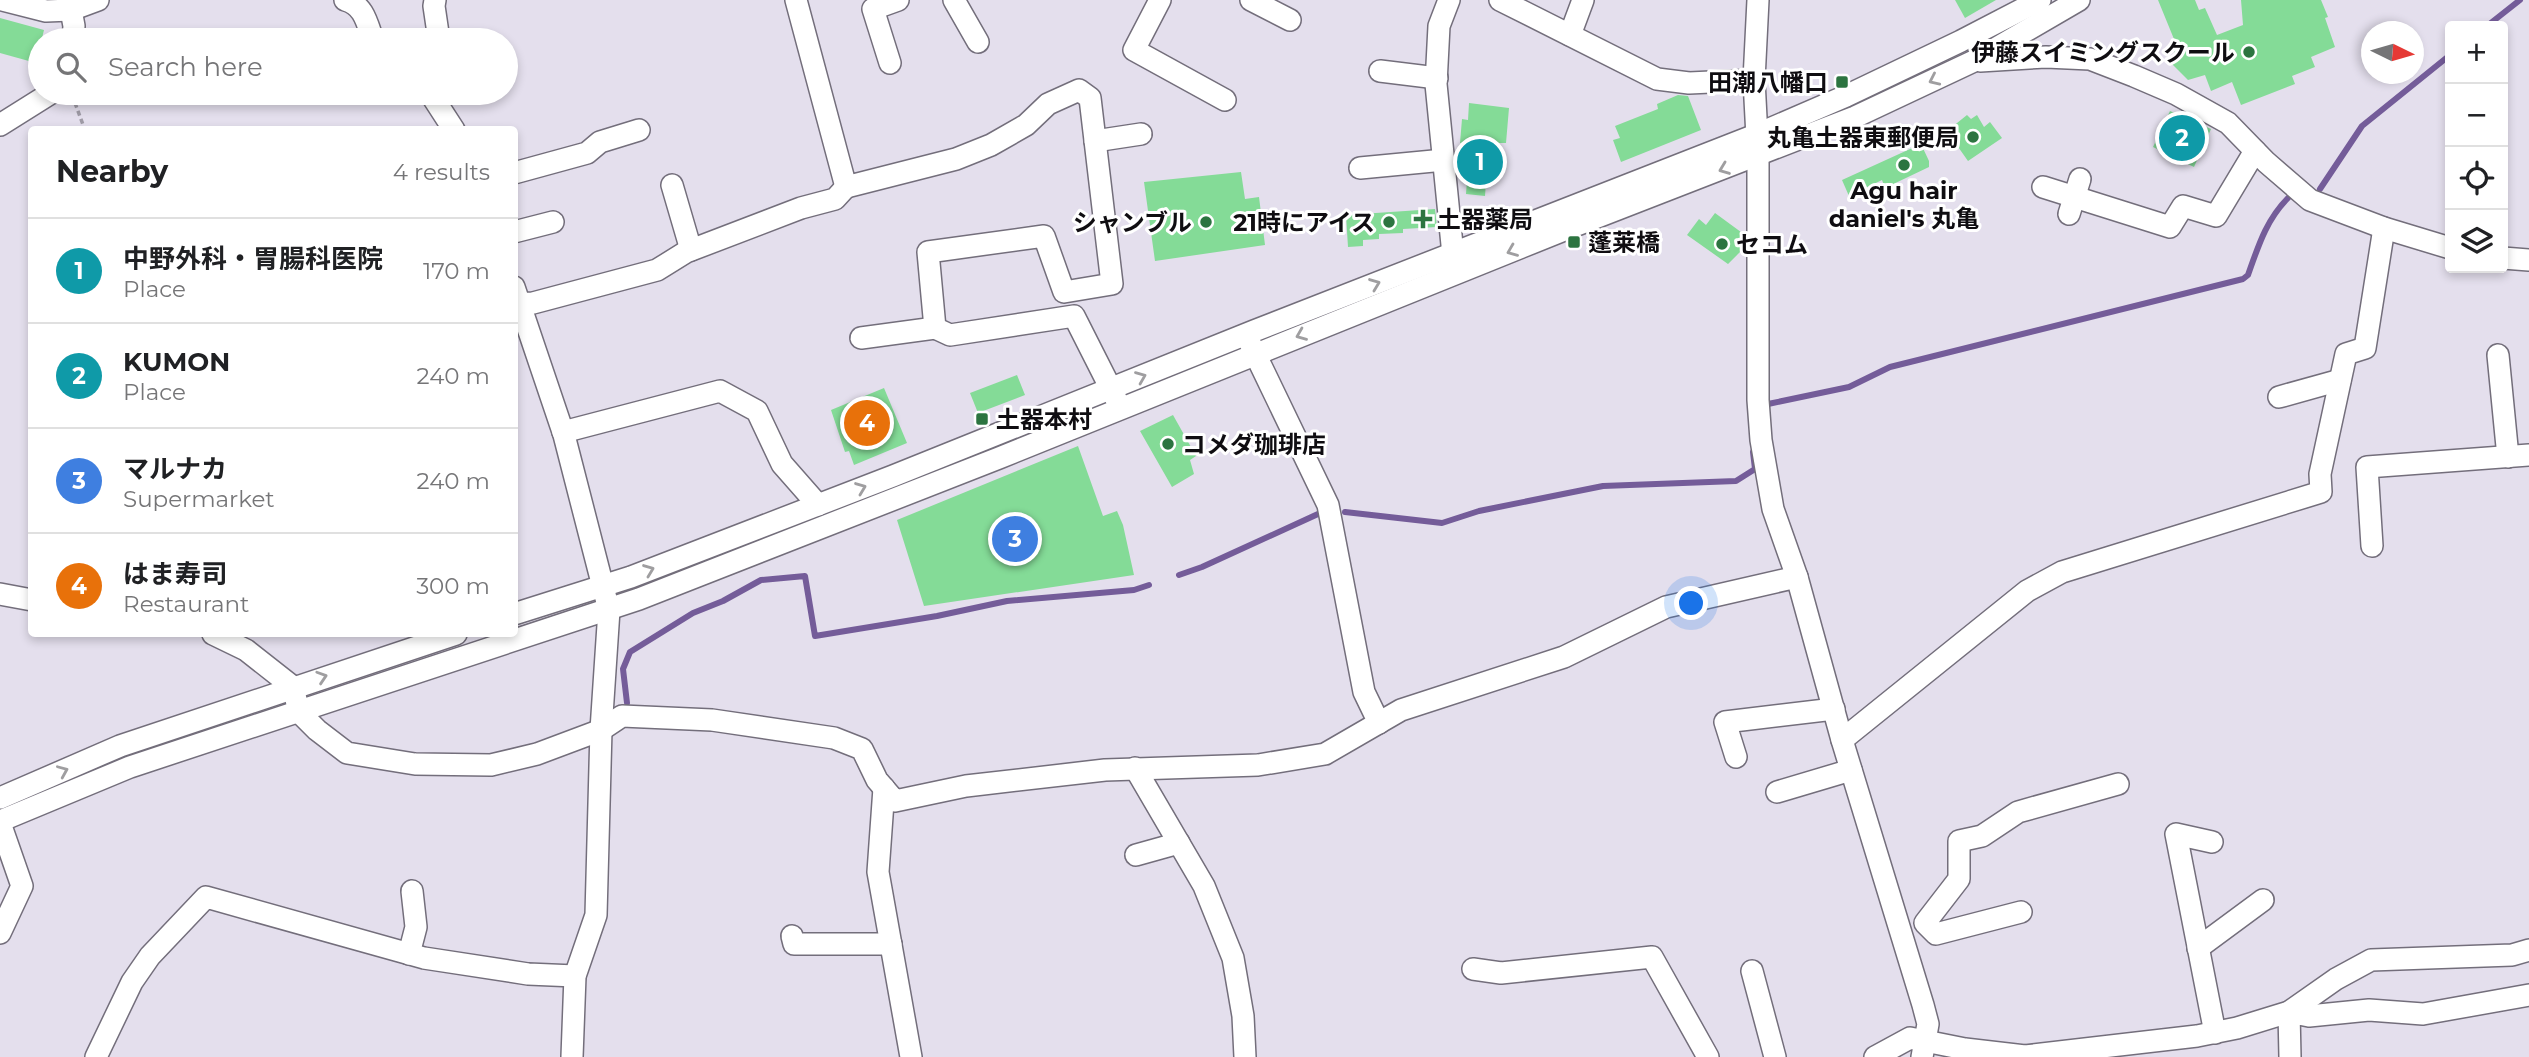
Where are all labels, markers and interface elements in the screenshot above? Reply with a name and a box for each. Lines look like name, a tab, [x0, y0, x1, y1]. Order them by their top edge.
north arrow	[2361, 21, 2424, 84]
map controls	[2445, 21, 2508, 273]
button: +	[2445, 21, 2508, 84]
search box	[28, 28, 518, 105]
place label: 伊藤スイミングスクール	[1971, 38, 2235, 67]
marker: 伊藤スイミングスクール	[2241, 44, 2257, 60]
icon: search	[52, 48, 90, 86]
text: Search here	[108, 51, 263, 83]
place label: 田潮八幡口	[1708, 68, 1828, 97]
one-way arrow	[1928, 72, 1941, 86]
marker: 田潮八幡口	[1834, 74, 1850, 90]
button: −	[2445, 84, 2508, 147]
pin: 2	[2159, 112, 2205, 164]
place label: 丸亀土器東郵便局	[1767, 123, 1959, 152]
marker: 丸亀土器東郵便局	[1965, 129, 1981, 145]
pin: 1	[1457, 136, 1503, 188]
button: locate	[2445, 147, 2508, 210]
text: Nearby	[56, 153, 168, 190]
marker: Agu hair daniel's 丸亀	[1896, 157, 1912, 173]
text: 4 results	[393, 158, 490, 186]
one-way arrow	[1719, 161, 1731, 175]
place label: Agu hair daniel's 丸亀	[1829, 176, 1979, 233]
place label: 土器薬局	[1437, 205, 1533, 234]
place label: シャンブル	[1073, 208, 1192, 237]
place label: 21時にアイス	[1233, 208, 1375, 237]
button: layers	[2445, 210, 2508, 273]
marker: 土器薬局	[1415, 211, 1431, 227]
marker: シャンブル	[1198, 214, 1214, 230]
marker: 21時にアイス	[1381, 214, 1397, 230]
place label: 蓬莱橋	[1588, 228, 1660, 257]
place label: セコム	[1736, 230, 1808, 259]
marker: 蓬莱橋	[1566, 234, 1582, 250]
marker: セコム	[1714, 236, 1730, 252]
one-way arrow	[1507, 242, 1519, 256]
text: 中野外科・胃腸科医院	[123, 243, 383, 275]
text: 1	[74, 257, 84, 285]
text: 170 m	[423, 257, 490, 285]
text: Place	[123, 275, 186, 303]
one-way arrow	[1369, 278, 1381, 292]
one-way arrow	[1295, 327, 1307, 341]
text: KUMON	[123, 346, 230, 378]
text: 2	[72, 362, 86, 390]
text: 240 m	[417, 362, 490, 390]
one-way arrow	[1134, 371, 1146, 385]
text: Place	[123, 378, 186, 406]
pin: 4	[844, 397, 890, 449]
place label: 土器本村	[996, 405, 1092, 434]
marker: 土器本村	[974, 411, 990, 427]
place label: コメダ珈琲店	[1182, 430, 1326, 459]
marker: コメダ珈琲店	[1160, 436, 1176, 452]
text: マルナカ	[123, 453, 227, 485]
text: 3	[72, 467, 86, 495]
text: 240 m	[417, 467, 490, 495]
one-way arrow	[855, 483, 867, 497]
text: Supermarket	[123, 485, 275, 513]
pin: 3	[992, 513, 1038, 565]
text: はま寿司	[123, 558, 227, 590]
one-way arrow	[643, 564, 655, 578]
text: 4	[71, 572, 87, 600]
text: 300 m	[416, 572, 490, 600]
your location	[1674, 586, 1708, 620]
text: Restaurant	[123, 590, 249, 618]
one-way arrow	[316, 671, 328, 685]
one-way arrow	[55, 765, 68, 779]

